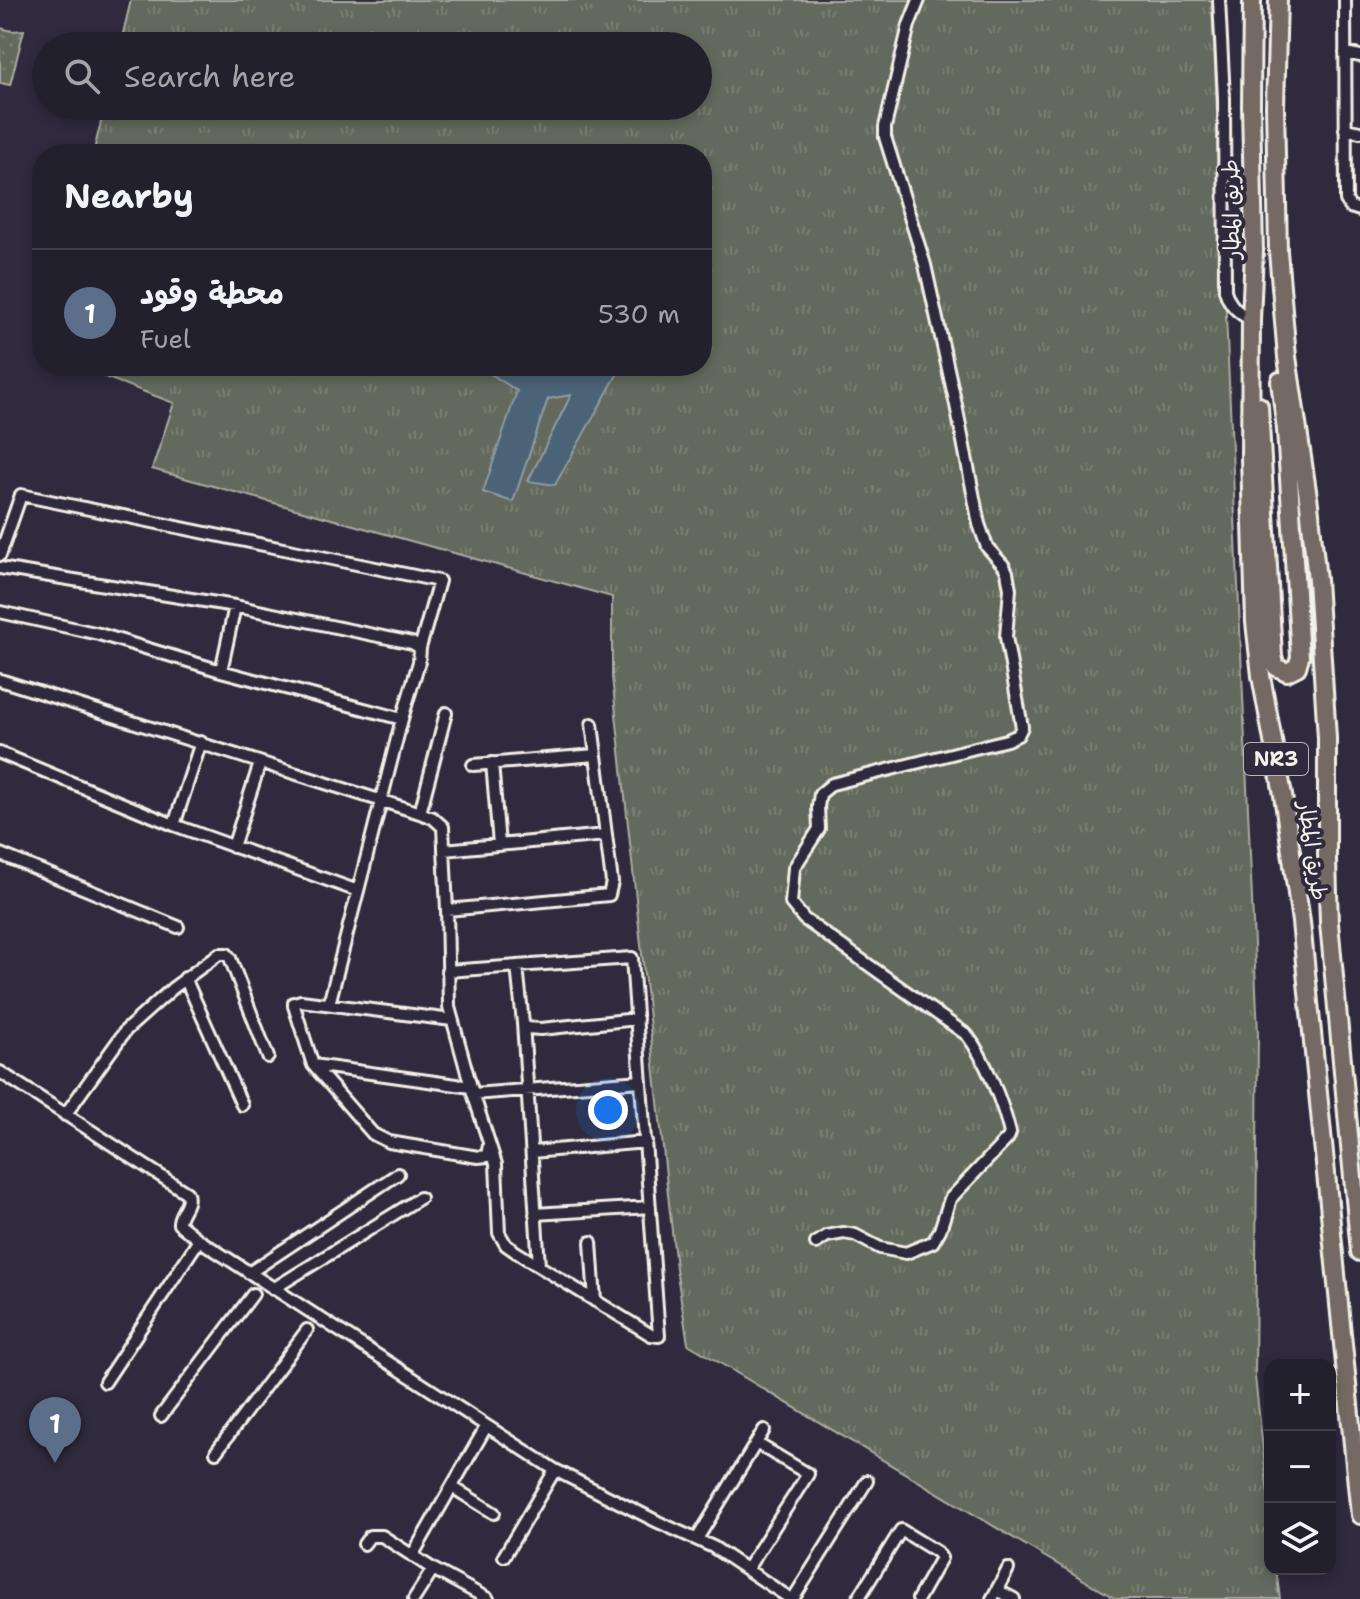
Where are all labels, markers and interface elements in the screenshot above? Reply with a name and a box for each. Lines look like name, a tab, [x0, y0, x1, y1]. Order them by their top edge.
search box	[32, 32, 712, 120]
icon: search	[60, 54, 104, 98]
text: Search here	[124, 56, 295, 97]
street label: طريق المطار	[1216, 159, 1246, 261]
text: Nearby	[64, 173, 194, 219]
text: محطة وقود	[140, 273, 284, 314]
text: 1	[84, 296, 96, 331]
text: 530 m	[598, 296, 680, 331]
text: Fuel	[140, 321, 191, 356]
road number: NR3	[1244, 743, 1308, 775]
street label: طريق المطار	[1291, 798, 1334, 902]
your location	[588, 1090, 628, 1130]
map controls	[1264, 1359, 1336, 1575]
button: +	[1264, 1359, 1336, 1431]
pin: 1	[29, 1397, 81, 1463]
button: −	[1264, 1431, 1336, 1503]
button: layers	[1264, 1503, 1336, 1575]

